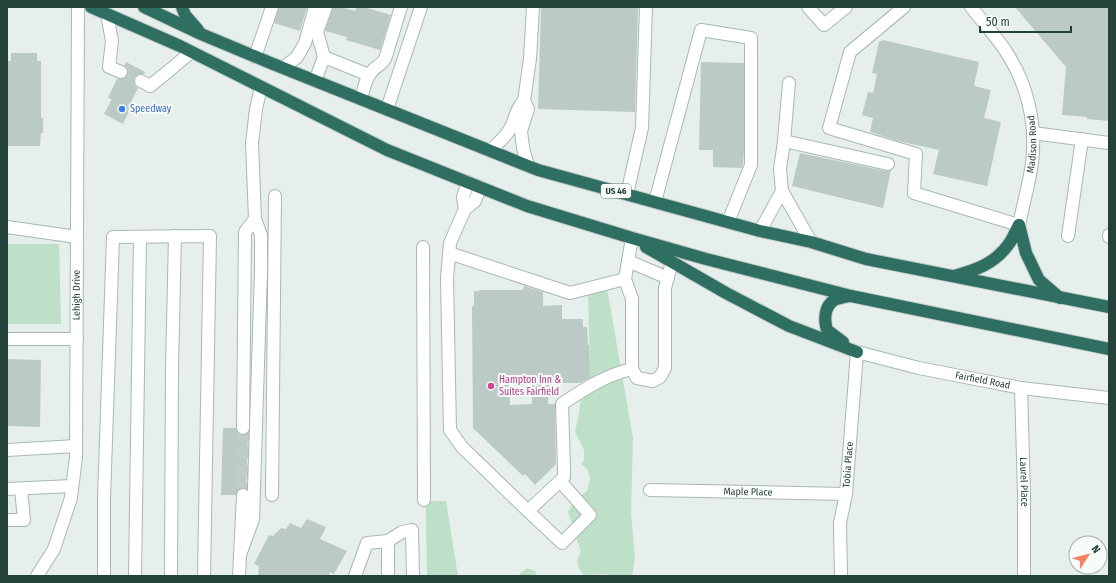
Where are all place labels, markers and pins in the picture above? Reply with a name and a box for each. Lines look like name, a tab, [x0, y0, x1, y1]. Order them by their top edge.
place label: Speedway	[130, 103, 172, 115]
marker: Speedway	[117, 104, 127, 114]
place label: Hampton Inn & Suites Fairfield	[499, 374, 561, 398]
marker: Hampton Inn & Suites Fairfield	[486, 381, 496, 391]

